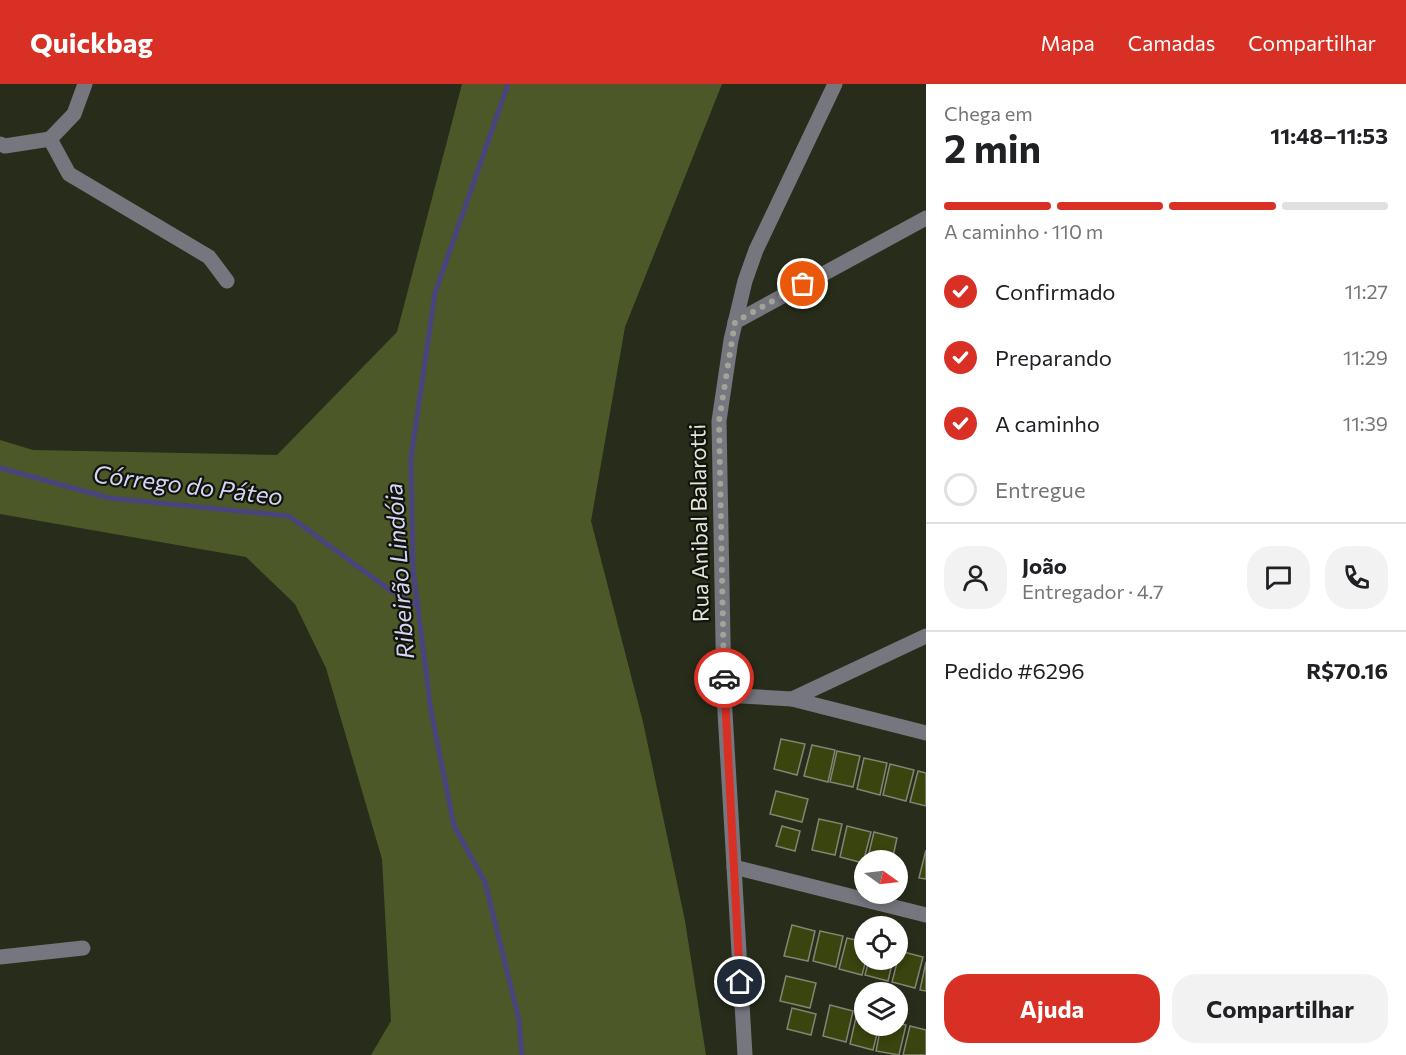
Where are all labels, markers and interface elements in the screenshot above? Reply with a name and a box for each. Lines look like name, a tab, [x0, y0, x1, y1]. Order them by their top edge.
text: Quickbag	[30, 25, 153, 59]
text: Mapa	[1041, 30, 1095, 55]
text: Camadas	[1128, 30, 1215, 55]
text: Compartilhar	[1248, 30, 1376, 55]
text: Chega em	[944, 101, 1033, 125]
text: 11:48–11:53	[1270, 122, 1388, 149]
text: 2 min	[944, 123, 1041, 171]
text: A caminho · 110 m	[944, 219, 1103, 243]
pin	[777, 258, 828, 309]
icon: bag	[786, 267, 819, 300]
icon: check	[944, 275, 977, 308]
text: Confirmado	[995, 278, 1116, 305]
text: 11:27	[1345, 279, 1388, 303]
icon: check	[944, 341, 977, 374]
text: Preparando	[995, 344, 1112, 371]
text: 11:29	[1343, 345, 1388, 369]
icon: check	[944, 407, 977, 440]
text: A caminho	[995, 410, 1100, 437]
text: 11:39	[1343, 411, 1388, 435]
street label: Rua Anibal Balarotti	[683, 424, 714, 622]
water label: Córrego do Páteo	[92, 458, 285, 511]
text: Entregue	[995, 476, 1086, 503]
water label: Ribeirão Lindóia	[378, 482, 419, 660]
button: person	[944, 546, 1007, 609]
button: chat	[1247, 546, 1310, 609]
button: phone	[1325, 546, 1388, 609]
text: João	[1022, 552, 1067, 579]
text: Entregador · 4.7	[1022, 579, 1164, 603]
courier	[694, 648, 754, 708]
text: Pedido #6296	[944, 657, 1085, 684]
text: R$70.16	[1306, 657, 1388, 684]
icon: car	[708, 662, 741, 695]
north arrow	[854, 850, 908, 904]
map controls	[854, 850, 908, 1036]
button: locate	[854, 916, 908, 970]
pin	[714, 956, 765, 1007]
icon: home	[723, 965, 756, 998]
button: Ajuda	[944, 974, 1160, 1043]
button: Compartilhar	[1172, 974, 1388, 1043]
button: layers	[854, 982, 908, 1036]

